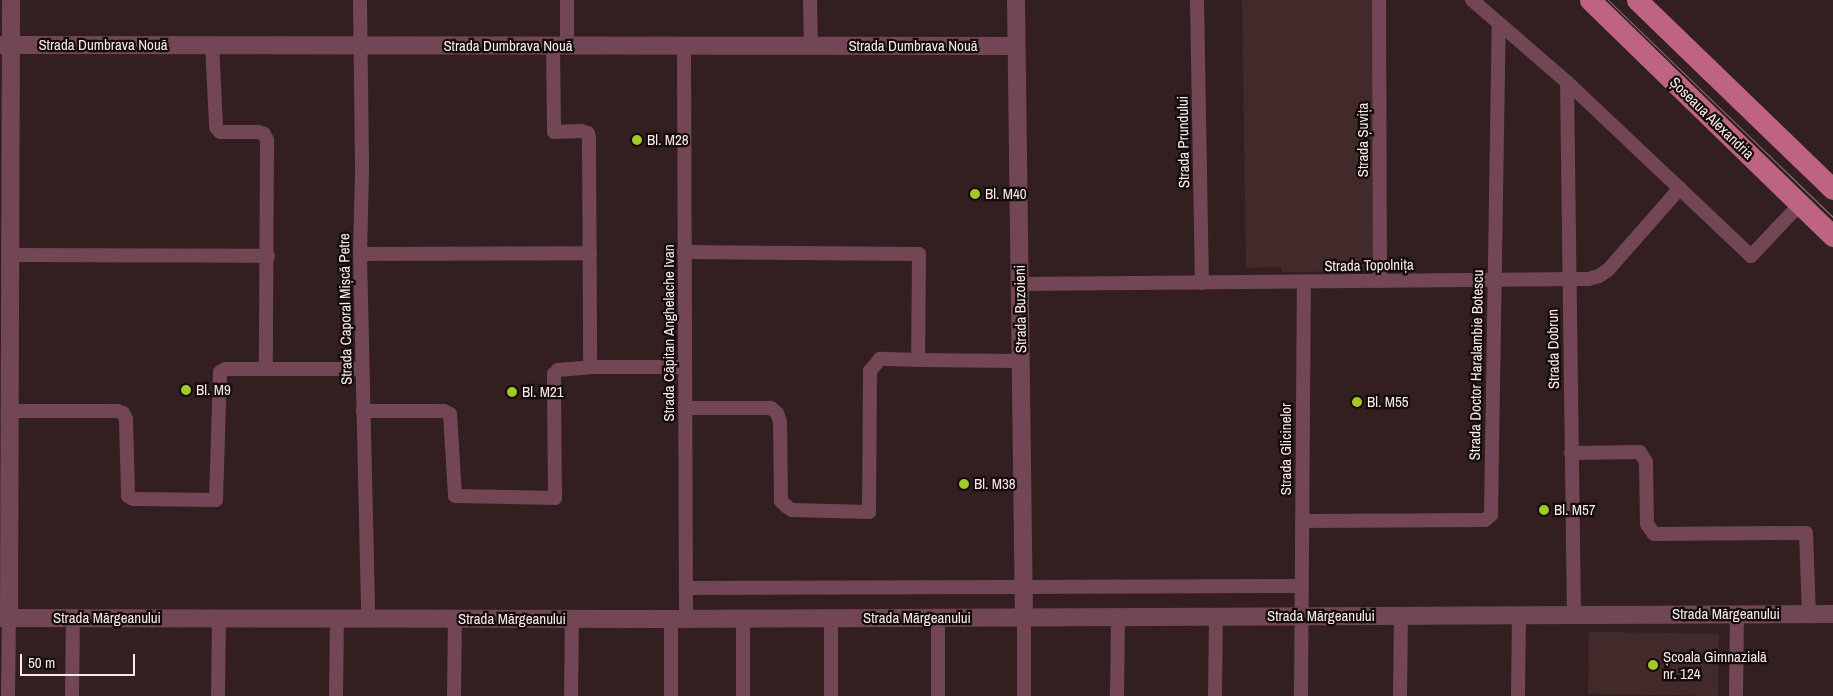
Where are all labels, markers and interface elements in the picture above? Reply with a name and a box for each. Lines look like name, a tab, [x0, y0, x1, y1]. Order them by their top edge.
street label: Strada Dumbrava Nouă	[38, 36, 168, 54]
street label: Strada Dumbrava Nouă	[443, 37, 573, 55]
street label: Strada Dumbrava Nouă	[848, 37, 978, 55]
street label: Șoseaua Alexandria	[1666, 73, 1758, 163]
street label: Strada Prundului	[1173, 96, 1193, 188]
street label: Strada Șuvița	[1354, 103, 1372, 177]
place label: Bl. M28	[647, 131, 689, 149]
marker: Bl. M28	[631, 134, 643, 146]
place label: Bl. M40	[985, 185, 1027, 203]
marker: Bl. M40	[969, 188, 981, 200]
street label: Strada Caporal Mișcă Petre	[335, 233, 355, 385]
street label: Strada Căpitan Anghelache Ivan	[660, 244, 678, 422]
street label: Strada Topolnița	[1324, 255, 1414, 275]
street label: Strada Buzoieni	[1010, 265, 1030, 353]
street label: Strada Doctor Haralambie Botescu	[1465, 269, 1487, 461]
street label: Strada Dobrun	[1543, 309, 1563, 389]
place label: Bl. M9	[196, 381, 231, 399]
place label: Bl. M21	[522, 383, 564, 401]
marker: Bl. M9	[180, 384, 192, 396]
marker: Bl. M21	[506, 386, 518, 398]
place label: Bl. M55	[1367, 393, 1409, 411]
marker: Bl. M55	[1351, 396, 1363, 408]
street label: Strada Glicinelor	[1277, 403, 1295, 495]
place label: Bl. M38	[974, 475, 1016, 493]
marker: Bl. M38	[958, 478, 970, 490]
place label: Bl. M57	[1554, 501, 1596, 519]
marker: Bl. M57	[1538, 504, 1550, 516]
street label: Strada Mărgeanului	[1672, 605, 1780, 623]
street label: Strada Mărgeanului	[1267, 607, 1375, 625]
street label: Strada Mărgeanului	[53, 609, 161, 627]
street label: Strada Mărgeanului	[863, 609, 971, 627]
street label: Strada Mărgeanului	[458, 610, 566, 628]
scale bar	[22, 644, 138, 676]
place label: Școala Gimnazială nr. 124	[1663, 647, 1767, 682]
text: 50 m	[28, 652, 55, 673]
marker: Școala Gimnazială nr. 124	[1647, 659, 1659, 671]

